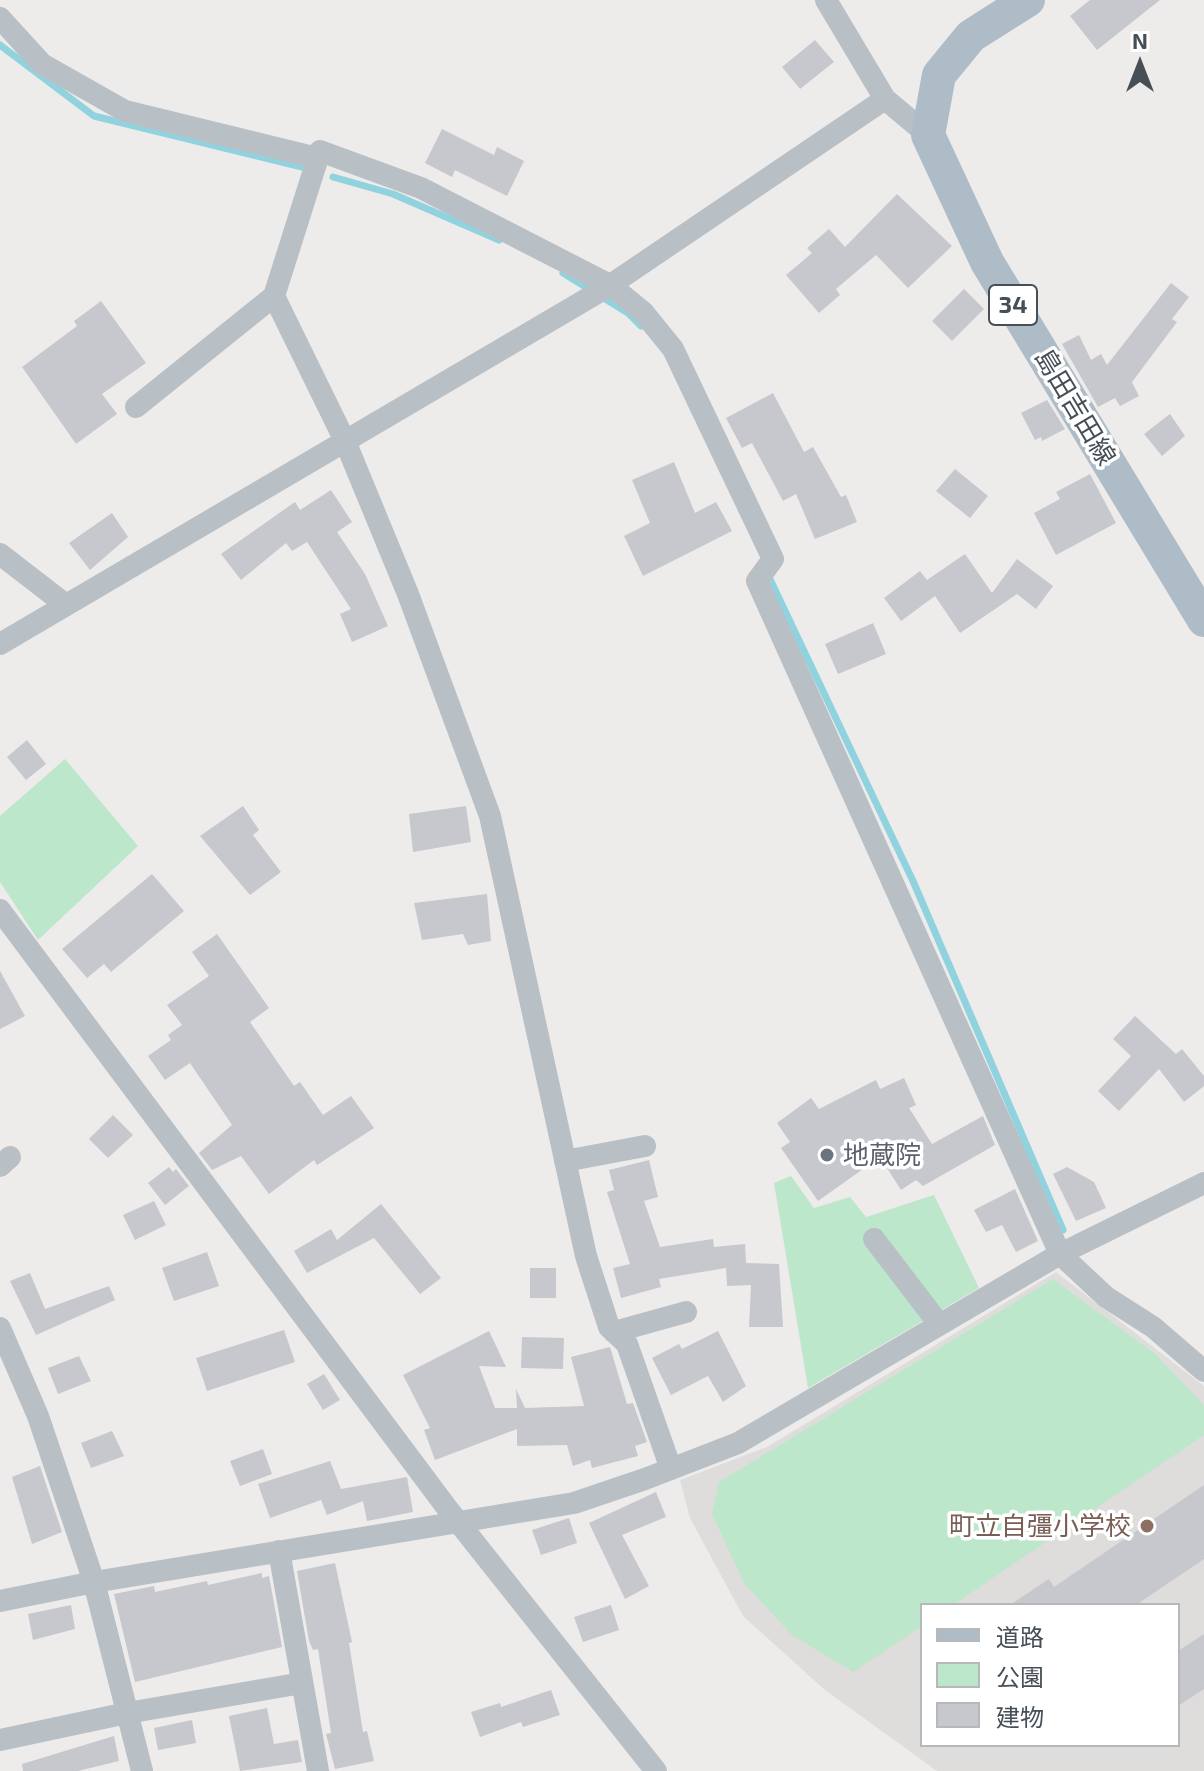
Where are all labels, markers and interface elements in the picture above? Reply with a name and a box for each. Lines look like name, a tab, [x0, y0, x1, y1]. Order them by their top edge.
north arrow	[1100, 24, 1180, 104]
text: N	[1132, 27, 1148, 53]
road number: 34	[989, 285, 1037, 325]
street label: 島田吉田線	[1028, 343, 1122, 471]
place label: 地蔵院	[843, 1139, 921, 1171]
marker: 地蔵院	[818, 1146, 836, 1164]
place label: 町立自彊小学校	[949, 1510, 1131, 1542]
marker: 町立自彊小学校	[1138, 1517, 1156, 1535]
legend	[920, 1603, 1180, 1747]
text: 道路	[996, 1622, 1044, 1651]
text: 公園	[996, 1662, 1044, 1691]
text: 建物	[996, 1702, 1044, 1731]

